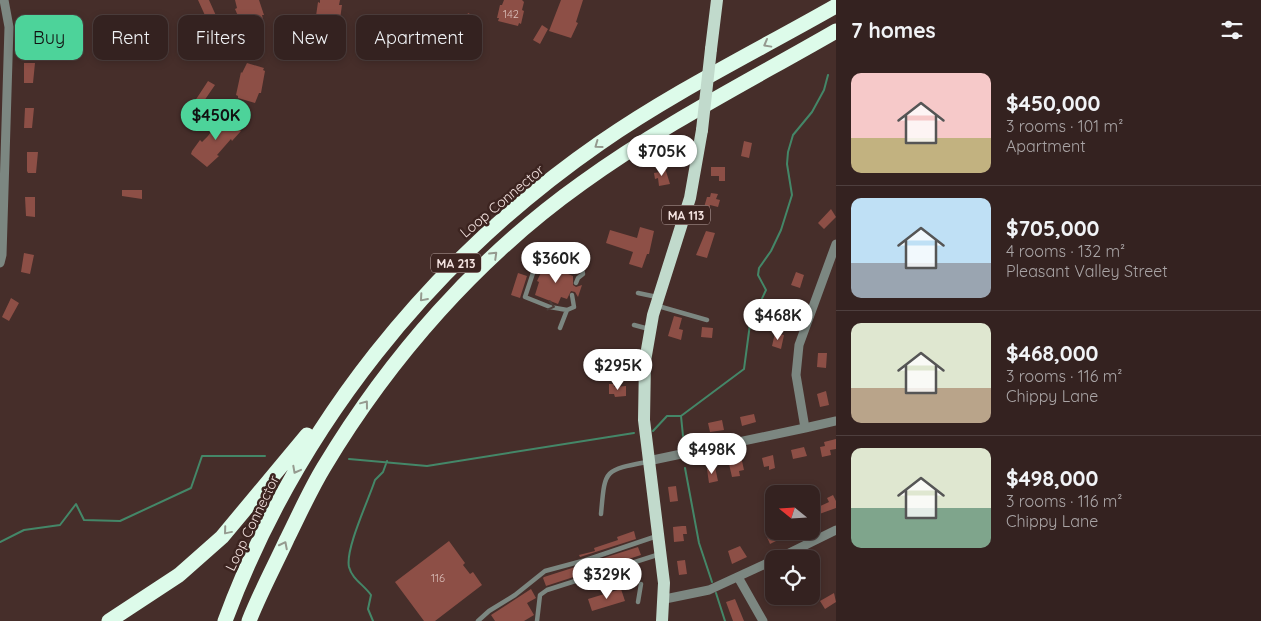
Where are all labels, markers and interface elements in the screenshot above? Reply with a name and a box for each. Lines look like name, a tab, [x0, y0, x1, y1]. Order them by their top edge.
house number: 142	[503, 7, 519, 21]
chip: Buy	[15, 15, 83, 60]
chip: Rent	[93, 15, 168, 60]
chip: Filters	[178, 15, 264, 60]
chip: New	[274, 15, 346, 60]
chip: Apartment	[356, 15, 482, 60]
icon: filters	[1218, 16, 1246, 44]
text: 7 homes	[851, 17, 936, 43]
one-way arrow	[764, 38, 773, 48]
text: $450,000	[1006, 90, 1100, 116]
icon: home	[891, 93, 951, 153]
pin: $450K	[181, 98, 251, 141]
text: $450K	[192, 105, 240, 125]
text: 3 rooms · 101 m²	[1006, 116, 1123, 136]
pin: $705K	[627, 134, 697, 177]
text: Apartment	[1006, 136, 1086, 156]
one-way arrow	[594, 139, 604, 148]
text: $705K	[638, 141, 686, 161]
street label: Loop Connector	[456, 160, 548, 241]
road number: MA 113	[662, 206, 710, 224]
text: $705,000	[1006, 215, 1100, 241]
icon: home	[891, 218, 951, 278]
text: 4 rooms · 132 m²	[1006, 241, 1125, 261]
pin: $360K	[521, 242, 591, 284]
text: $360K	[532, 248, 580, 268]
one-way arrow	[488, 252, 497, 261]
road number: MA 213	[431, 254, 481, 272]
text: Pleasant Valley Street	[1006, 261, 1168, 281]
one-way arrow	[420, 292, 429, 301]
pin: $468K	[743, 298, 813, 341]
one-way arrow	[546, 300, 555, 311]
text: $468K	[754, 305, 802, 325]
text: $468,000	[1006, 340, 1098, 366]
icon: home	[891, 343, 951, 403]
pin: $295K	[583, 348, 653, 391]
text: $295K	[594, 355, 642, 375]
text: 3 rooms · 116 m²	[1006, 366, 1122, 386]
text: Chippy Lane	[1006, 386, 1098, 406]
one-way arrow	[359, 400, 368, 410]
pin: $498K	[677, 432, 747, 475]
text: $498K	[689, 439, 735, 459]
one-way arrow	[292, 465, 302, 474]
text: $498,000	[1006, 465, 1098, 491]
icon: home	[891, 468, 951, 528]
street label: Loop Connector	[221, 472, 283, 574]
north arrow	[765, 485, 820, 540]
map controls	[765, 485, 820, 605]
text: 3 rooms · 116 m²	[1006, 491, 1122, 511]
text: Chippy Lane	[1006, 511, 1098, 531]
one-way arrow	[224, 525, 233, 534]
one-way arrow	[278, 541, 288, 550]
button: locate	[765, 550, 820, 605]
pin: $329K	[572, 558, 642, 600]
text: $329K	[584, 564, 630, 584]
house number: 116	[431, 571, 445, 585]

